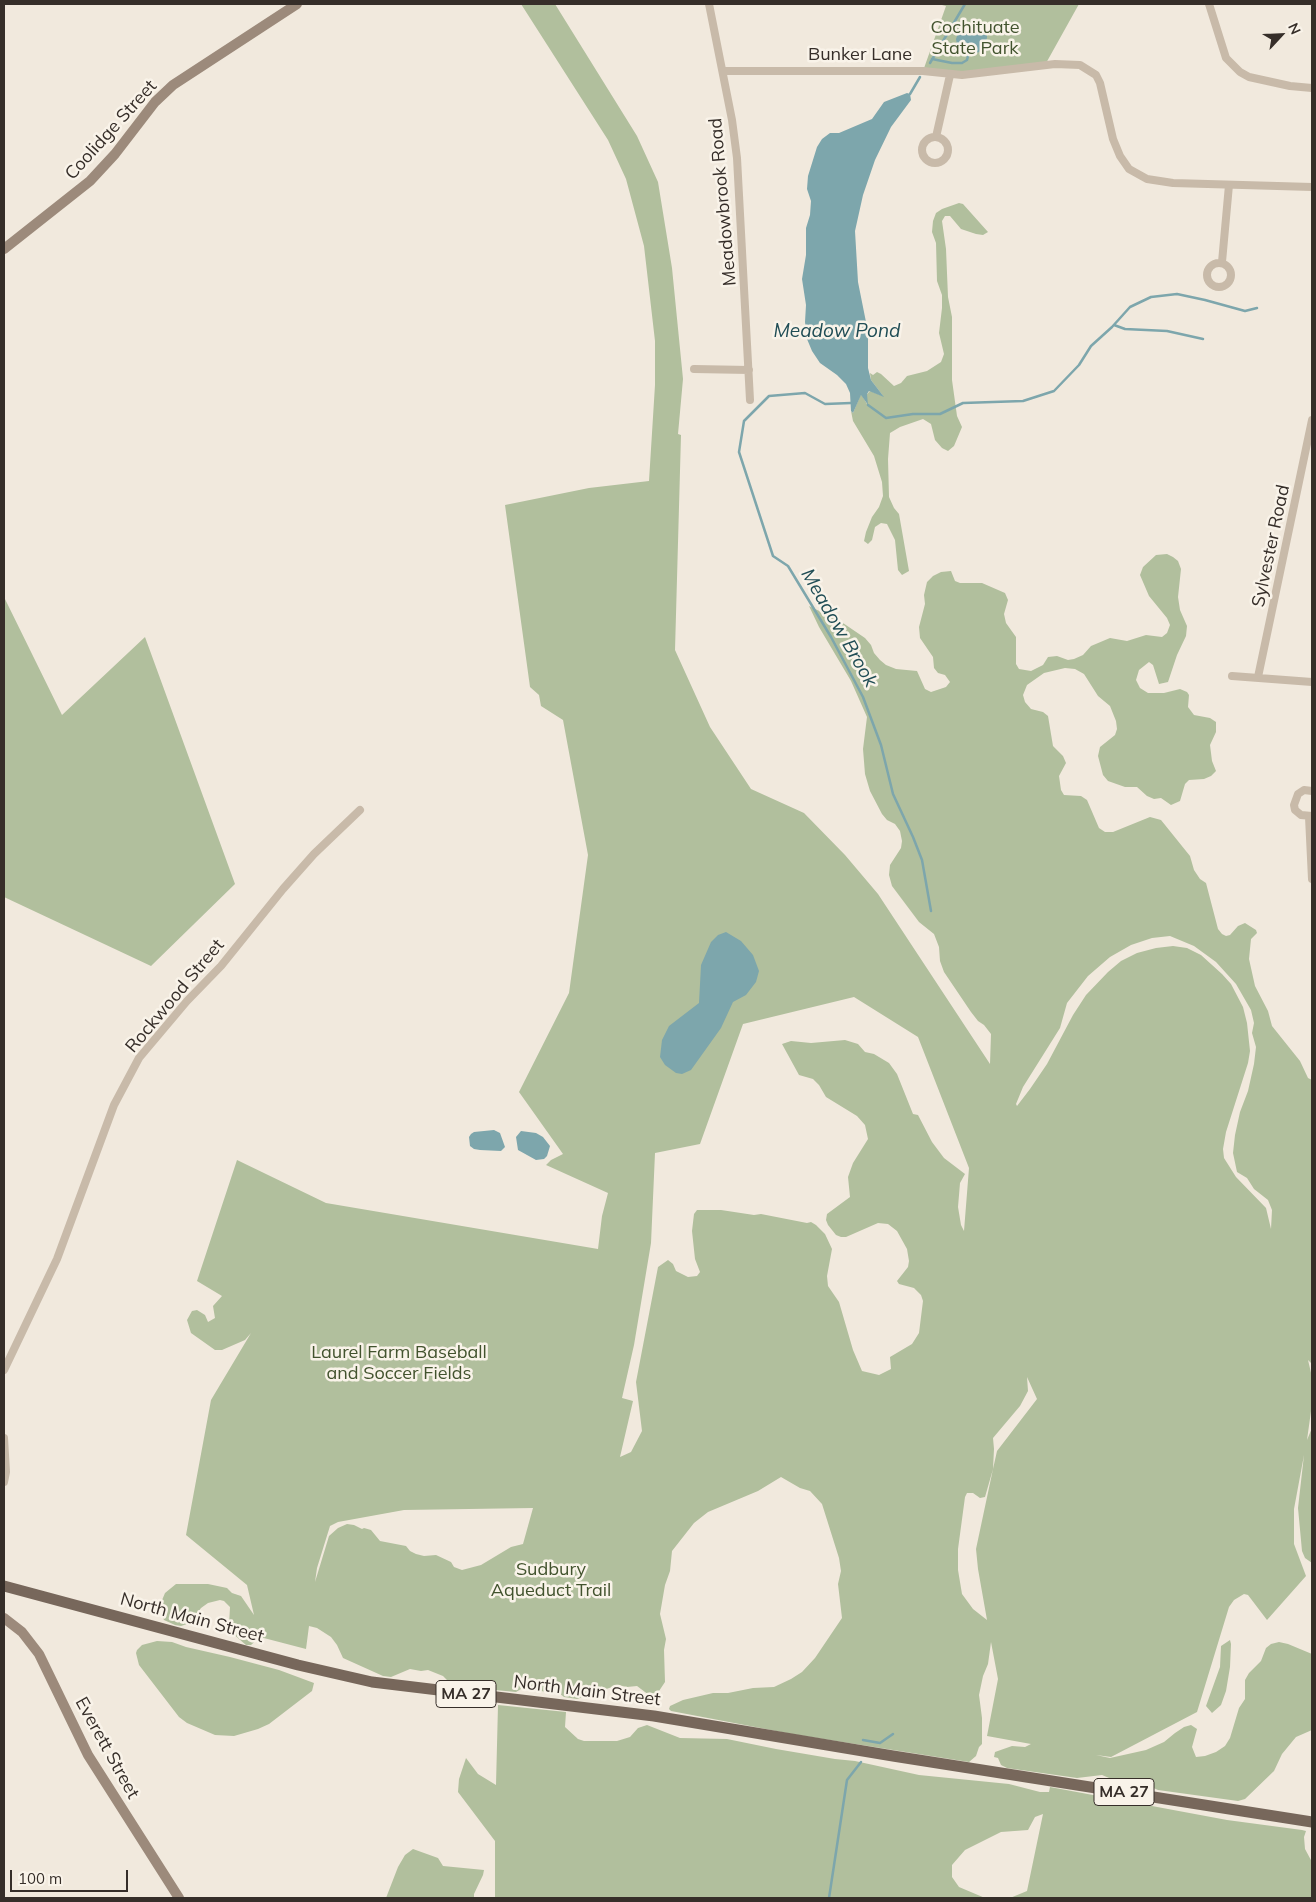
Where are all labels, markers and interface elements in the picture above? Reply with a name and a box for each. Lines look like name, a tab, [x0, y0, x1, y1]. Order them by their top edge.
north arrow	[1256, 10, 1306, 60]
park label: Cochituate State Park	[930, 17, 1020, 59]
text: N	[1284, 20, 1305, 37]
street label: Bunker Lane	[808, 44, 912, 66]
street label: Coolidge Street	[61, 76, 161, 184]
street label: Meadowbrook Road	[705, 117, 741, 287]
water label: Meadow Pond	[774, 320, 900, 342]
street label: Sylvester Road	[1248, 483, 1294, 609]
water label: Meadow Brook	[796, 565, 882, 691]
street label: Rockwood Street	[121, 935, 229, 1057]
park label: Laurel Farm Baseball and Soccer Fields	[311, 1342, 487, 1385]
park label: Sudbury Aqueduct Trail	[491, 1559, 611, 1602]
street label: North Main Street	[118, 1588, 266, 1648]
street label: North Main Street	[512, 1671, 662, 1711]
road number: MA 27	[436, 1680, 496, 1708]
street label: Everett Street	[70, 1693, 144, 1803]
road number: MA 27	[1094, 1778, 1154, 1805]
scale bar	[12, 1860, 130, 1892]
text: 100 m	[18, 1869, 62, 1888]

